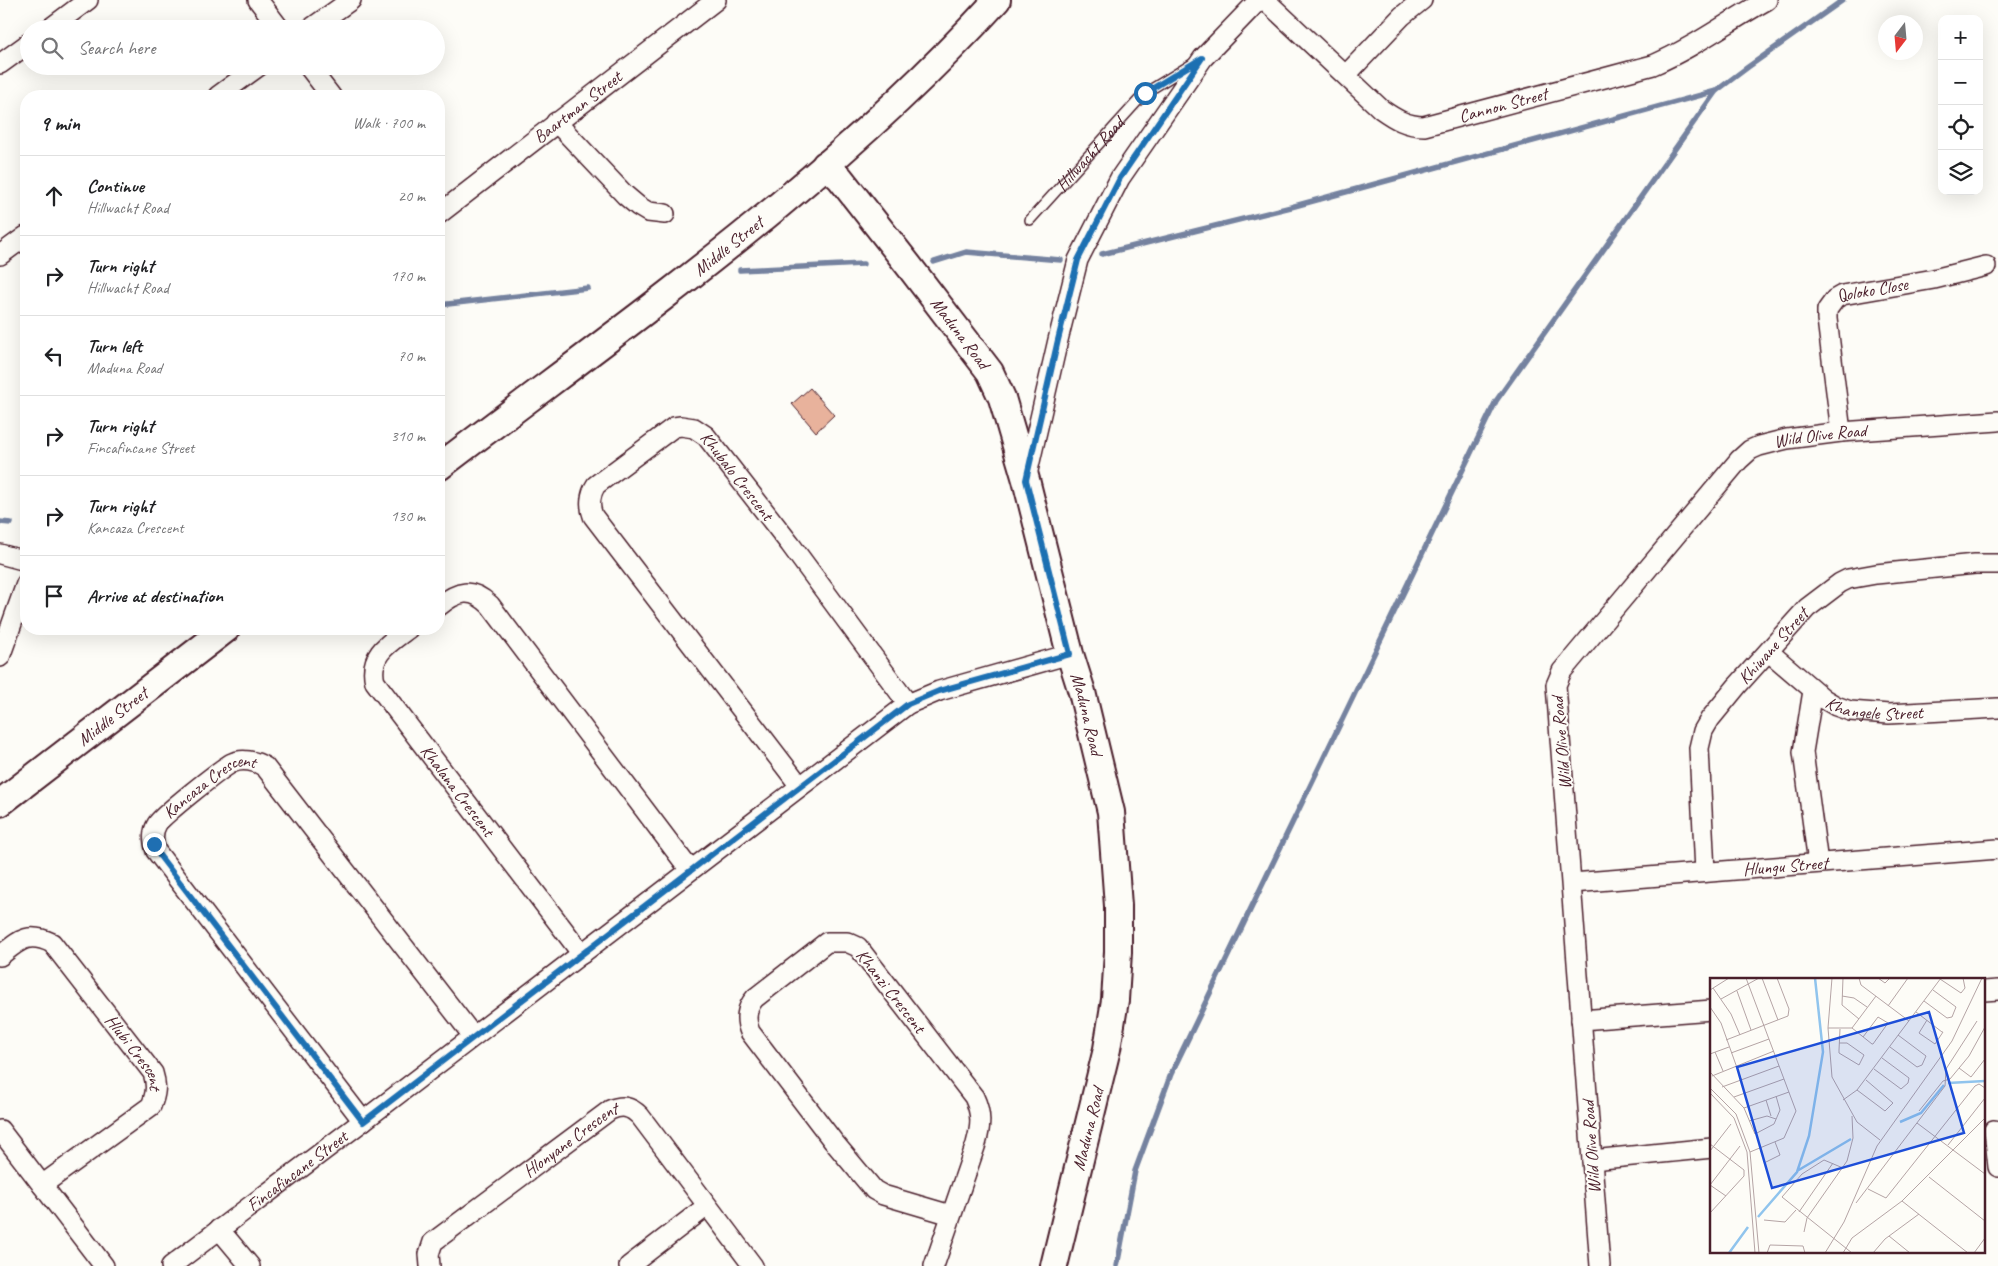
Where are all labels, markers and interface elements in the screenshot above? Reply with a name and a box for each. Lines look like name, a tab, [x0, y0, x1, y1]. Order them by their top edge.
north arrow	[1878, 15, 1923, 60]
map controls	[1938, 15, 1983, 195]
button: +	[1938, 15, 1983, 60]
search box	[20, 20, 445, 75]
icon: search	[38, 34, 66, 62]
text: Search here	[78, 36, 155, 60]
button: −	[1938, 60, 1983, 105]
street label: Baartman Street	[529, 65, 628, 148]
route start	[1134, 82, 1157, 105]
street label: Cannon Street	[1456, 82, 1553, 127]
button: locate	[1938, 105, 1983, 150]
text: 9 min	[40, 110, 80, 136]
street label: Hillwacht Road	[1051, 110, 1131, 196]
text: Walk · 700 m	[353, 113, 425, 133]
button: layers	[1938, 150, 1983, 195]
text: Continue	[87, 174, 144, 198]
icon: ahead	[40, 182, 68, 210]
text: 20 m	[398, 186, 425, 206]
text: Hillwacht Road	[87, 198, 169, 218]
street label: Middle Street	[689, 210, 770, 281]
text: Turn right	[87, 254, 154, 278]
icon: right	[40, 262, 68, 290]
text: 170 m	[391, 266, 425, 286]
street label: Qoloko Close	[1832, 273, 1911, 307]
text: Hillwacht Road	[87, 278, 169, 298]
street label: Maduna Road	[926, 293, 996, 376]
text: Turn left	[87, 334, 142, 358]
icon: left	[40, 342, 68, 370]
text: 70 m	[398, 346, 425, 366]
text: Maduna Road	[87, 358, 162, 378]
text: Turn right	[87, 414, 154, 438]
street label: Wild Olive Road	[1771, 419, 1870, 453]
icon: right	[40, 422, 68, 450]
text: 310 m	[391, 426, 425, 446]
street label: Khubalo Crescent	[696, 427, 780, 526]
text: Fincafincane Street	[87, 438, 194, 458]
text: Turn right	[87, 494, 154, 518]
icon: right	[40, 502, 68, 530]
text: 130 m	[391, 506, 425, 526]
text: Kancaza Crescent	[87, 518, 184, 538]
icon: arrive	[40, 582, 68, 610]
text: Arrive at destination	[87, 584, 223, 608]
street label: Khiwane Street	[1733, 601, 1815, 689]
street label: Maduna Road	[1066, 670, 1109, 760]
street label: Middle Street	[73, 680, 155, 750]
street label: Khangele Street	[1822, 691, 1925, 725]
street label: Wild Olive Road	[1546, 693, 1576, 790]
street label: Khalana Crescent	[416, 741, 501, 842]
street label: Kancaza Crescent	[158, 749, 261, 823]
route end	[143, 833, 166, 856]
street label: Hlungu Street	[1742, 851, 1831, 880]
street label: Khanzi Crescent	[851, 945, 932, 1039]
inset map	[1710, 978, 1986, 1254]
street label: Hlubi Crescent	[100, 1010, 167, 1092]
street label: Maduna Road	[1067, 1082, 1110, 1173]
street label: Hlonyane Crescent	[519, 1096, 623, 1182]
street label: Wild Olive Road	[1577, 1097, 1605, 1194]
street label: Fincafincane Street	[242, 1124, 354, 1216]

